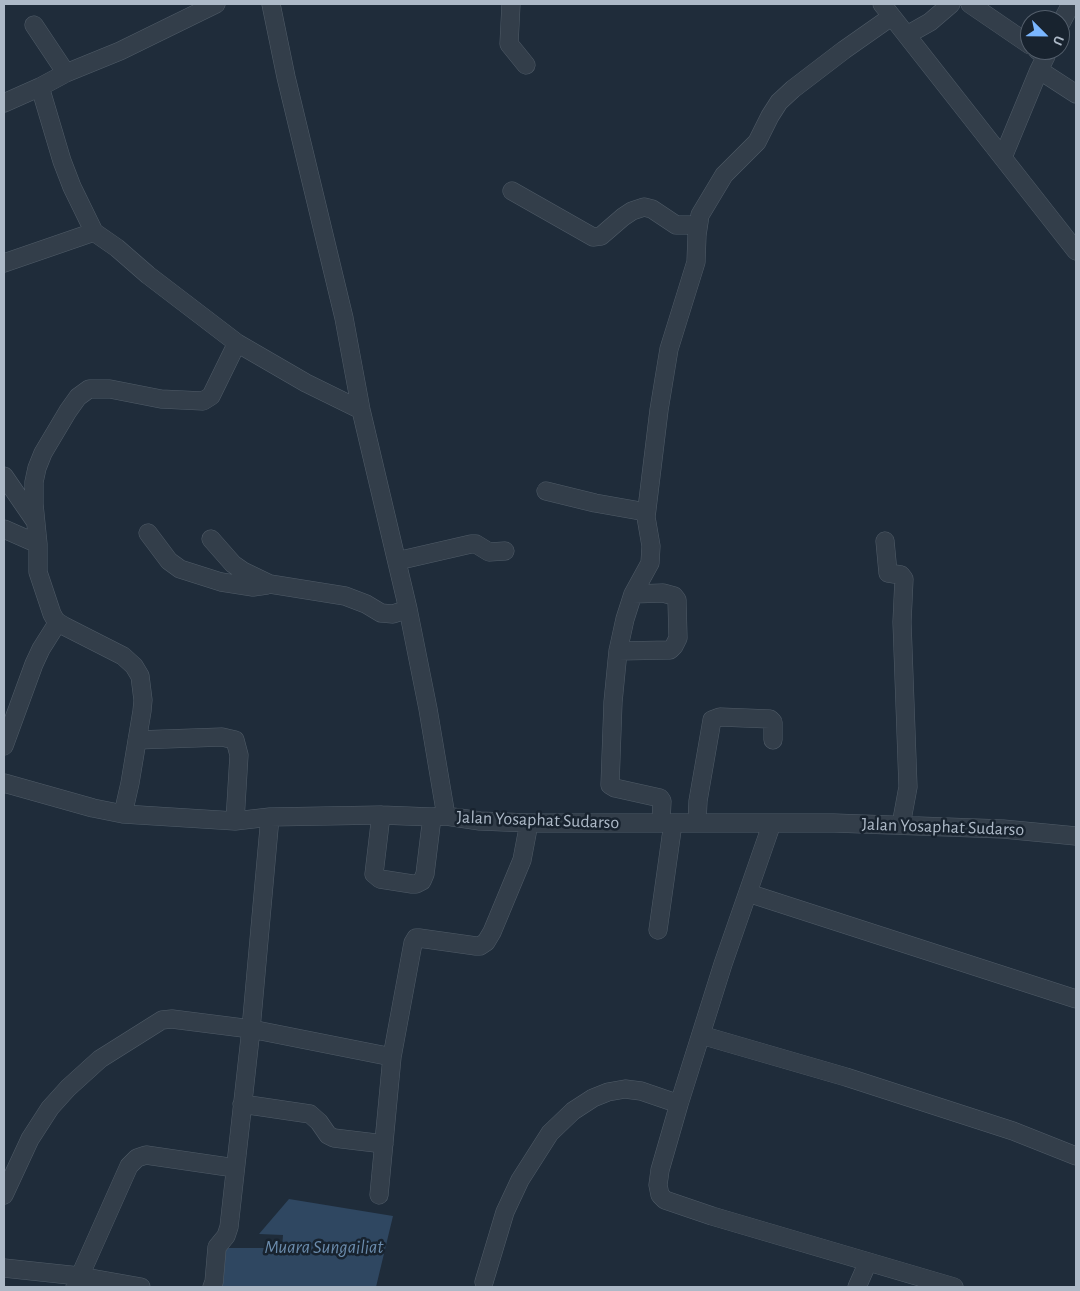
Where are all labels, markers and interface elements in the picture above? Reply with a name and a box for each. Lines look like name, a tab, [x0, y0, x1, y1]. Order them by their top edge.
north arrow	[1020, 10, 1070, 60]
text: U	[1050, 34, 1066, 47]
street label: Jalan Yosaphat Sudarso	[456, 806, 620, 834]
street label: Jalan Yosaphat Sudarso	[861, 813, 1025, 841]
water label: Muara Sungailiat	[264, 1236, 384, 1258]

